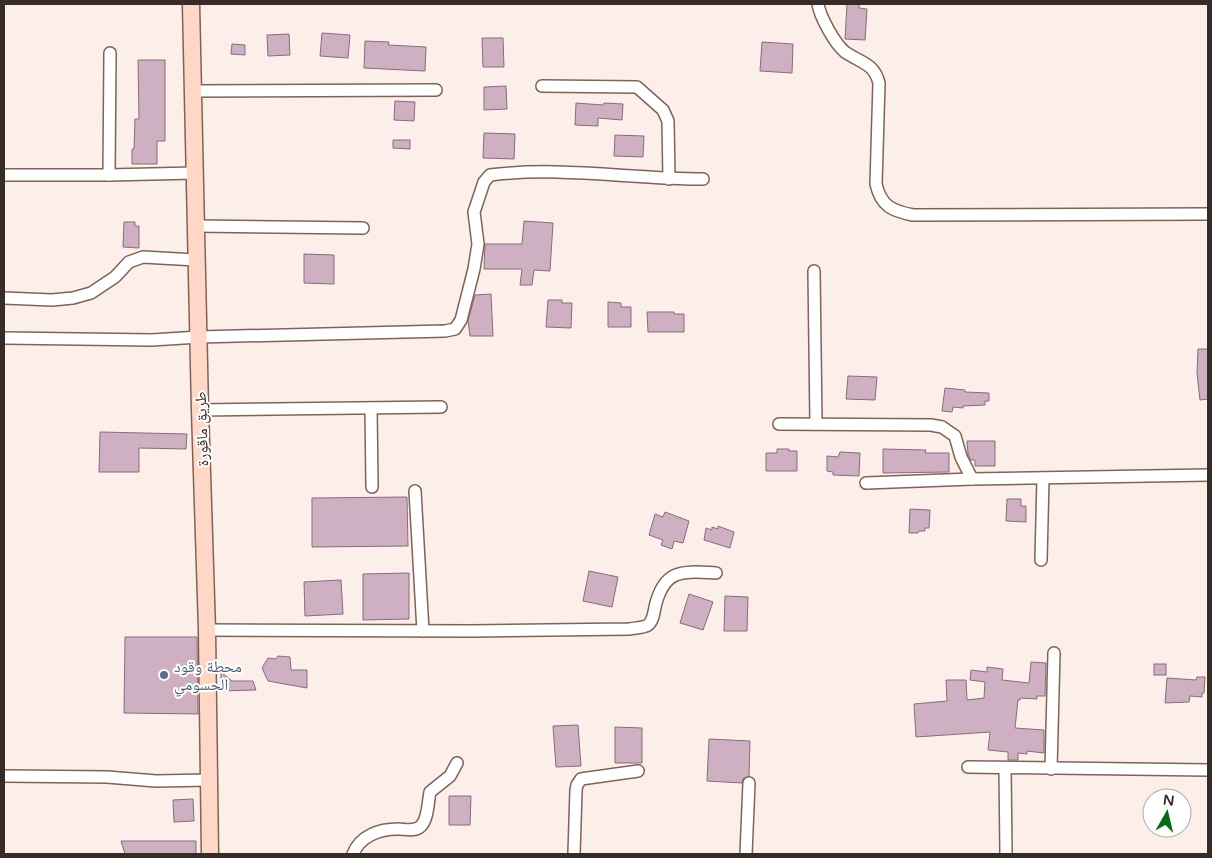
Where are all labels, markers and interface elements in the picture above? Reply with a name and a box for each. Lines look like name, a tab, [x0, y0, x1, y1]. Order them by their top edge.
street label: طريق ماقورة	[191, 391, 213, 467]
place label: محطة وقود الحسومي	[174, 657, 242, 697]
marker: محطة وقود الحسومي	[158, 669, 170, 681]
north arrow	[1142, 788, 1192, 838]
text: N	[1162, 791, 1175, 810]

